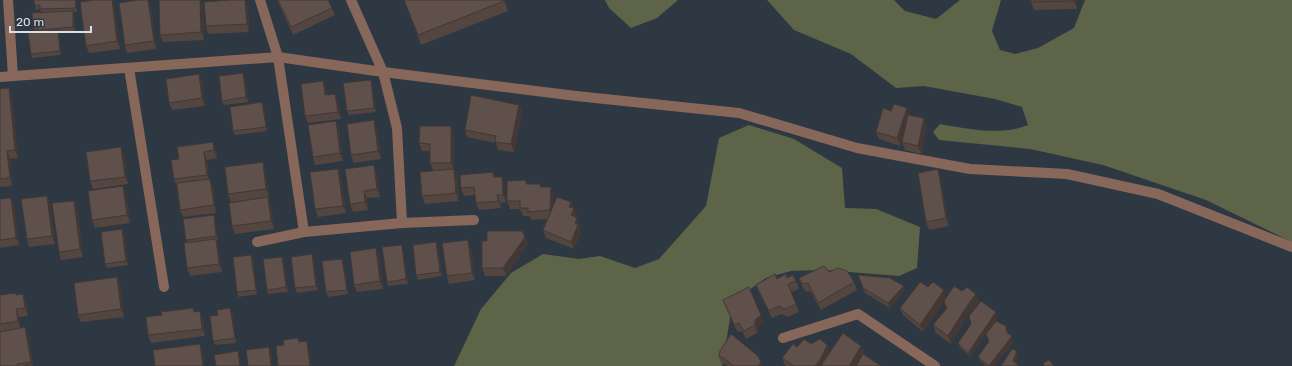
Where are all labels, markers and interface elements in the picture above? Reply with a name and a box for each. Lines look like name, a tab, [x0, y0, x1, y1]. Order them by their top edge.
scale bar	[10, 8, 91, 34]
text: 20 m	[16, 15, 44, 29]

